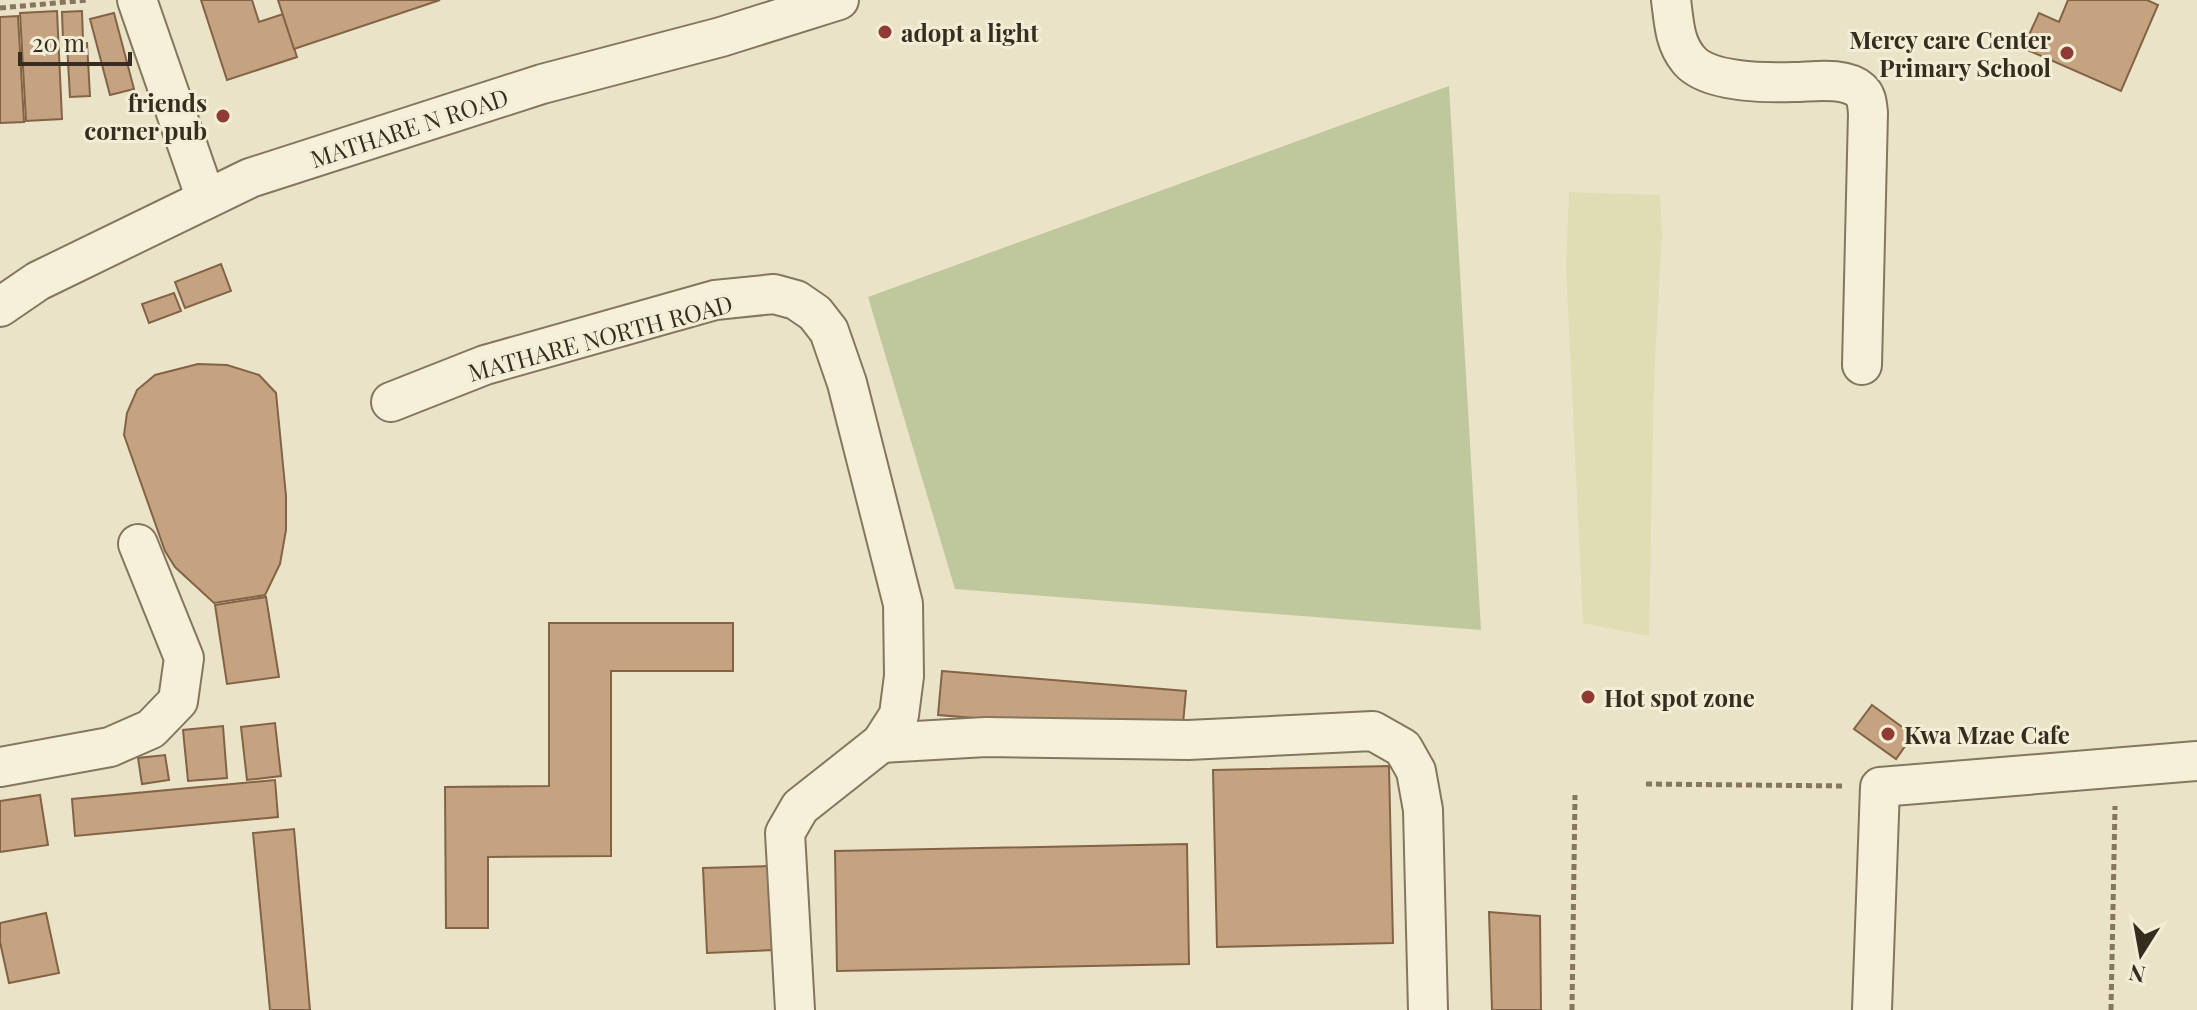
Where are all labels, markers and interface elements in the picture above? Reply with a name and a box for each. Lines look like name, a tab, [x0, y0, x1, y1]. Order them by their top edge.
scale bar	[20, 16, 130, 66]
place label: adopt a light	[901, 16, 1039, 48]
marker: adopt a light	[876, 23, 894, 41]
place label: Mercy care Center Primary School	[1849, 23, 2052, 83]
text: 20 m	[32, 26, 85, 58]
marker: Mercy care Center Primary School	[2058, 44, 2076, 62]
street label: MATHARE N ROAD	[306, 80, 512, 174]
place label: friends corner pub	[84, 86, 207, 146]
marker: friends corner pub	[214, 107, 232, 125]
street label: MATHARE NORTH ROAD	[464, 286, 736, 388]
place label: Hot spot zone	[1604, 681, 1755, 713]
marker: Hot spot zone	[1579, 688, 1597, 706]
place label: Kwa Mzae Cafe	[1904, 718, 2070, 750]
marker: Kwa Mzae Cafe	[1879, 725, 1897, 743]
north arrow	[2101, 914, 2181, 994]
text: N	[2126, 958, 2148, 991]

